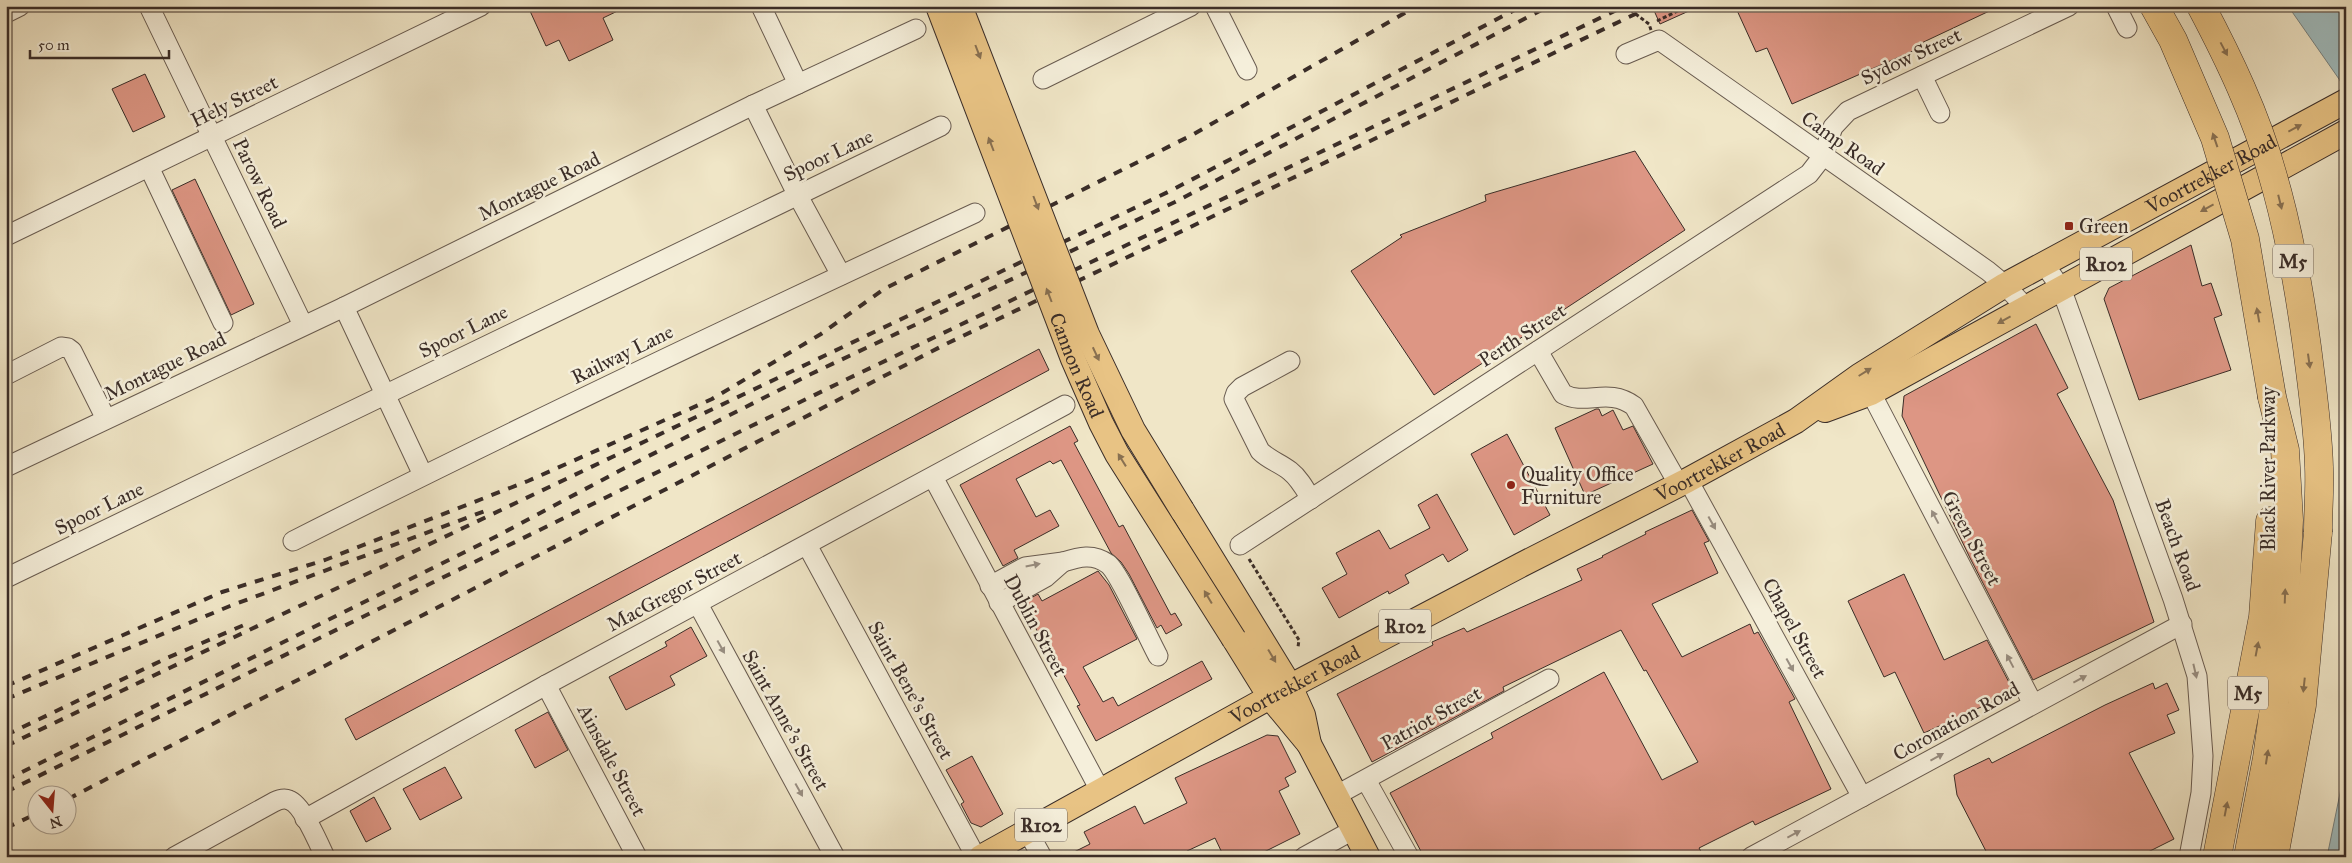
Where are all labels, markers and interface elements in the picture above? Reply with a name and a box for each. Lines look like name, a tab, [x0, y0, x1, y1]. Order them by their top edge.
street label: Sydow Street	[1857, 22, 1965, 90]
scale bar	[30, 28, 169, 60]
text: 50 m	[38, 36, 70, 54]
one-way arrow	[2220, 42, 2228, 57]
one-way arrow	[974, 45, 982, 59]
street label: Hely Street	[187, 70, 281, 132]
street label: Camp Road	[1797, 106, 1889, 180]
street label: Spoor Lane	[779, 124, 877, 186]
one-way arrow	[2288, 124, 2302, 132]
street label: Voortrekker Road	[2141, 129, 2280, 219]
one-way arrow	[2211, 132, 2219, 147]
street label: Parow Road	[228, 134, 292, 232]
one-way arrow	[987, 136, 995, 151]
street label: Montague Road	[474, 146, 604, 227]
one-way arrow	[2276, 194, 2284, 209]
one-way arrow	[1033, 196, 1041, 210]
one-way arrow	[2201, 204, 2214, 213]
place label: Green	[2079, 214, 2129, 238]
marker: Green	[2063, 220, 2075, 232]
road number: M5	[2273, 245, 2313, 278]
road number: R102	[2080, 248, 2132, 280]
one-way arrow	[1045, 288, 1052, 303]
street label: Perth Street	[1474, 298, 1570, 372]
street label: Spoor Lane	[415, 299, 511, 363]
one-way arrow	[2254, 306, 2262, 322]
street label: Cannon Road	[1044, 309, 1109, 421]
one-way arrow	[1997, 316, 2010, 325]
street label: Railway Lane	[567, 319, 677, 389]
street label: Montague Road	[100, 326, 230, 407]
one-way arrow	[1093, 347, 1101, 361]
one-way arrow	[2305, 354, 2313, 370]
one-way arrow	[1858, 368, 1871, 377]
street label: Black River Parkway	[2256, 386, 2280, 551]
street label: Voortrekker Road	[1650, 417, 1789, 507]
one-way arrow	[1117, 453, 1126, 467]
place label: Quality Office Furniture	[1521, 462, 1634, 509]
street label: Spoor Lane	[51, 476, 147, 540]
marker: Quality Office Furniture	[1505, 479, 1517, 491]
street label: Green Street	[1937, 487, 2007, 589]
street label: Beach Road	[2150, 496, 2206, 594]
one-way arrow	[1931, 510, 1939, 524]
one-way arrow	[1707, 516, 1716, 529]
street label: MacGregor Street	[603, 545, 746, 637]
one-way arrow	[1026, 561, 1042, 569]
street label: Dublin Street	[999, 570, 1073, 680]
street label: Chapel Street	[1758, 574, 1832, 682]
one-way arrow	[2282, 588, 2290, 604]
one-way arrow	[1204, 591, 1213, 604]
road number: R102	[1379, 610, 1431, 642]
street label: Saint Bene's Street	[863, 617, 959, 763]
one-way arrow	[717, 639, 725, 654]
street label: Voortrekker Road	[1224, 640, 1364, 730]
one-way arrow	[2253, 641, 2261, 657]
street label: Saint Anne's Street	[737, 645, 835, 795]
one-way arrow	[1267, 650, 1276, 663]
one-way arrow	[2006, 654, 2014, 668]
one-way arrow	[1786, 658, 1794, 672]
one-way arrow	[2191, 664, 2199, 679]
one-way arrow	[2072, 675, 2087, 683]
street label: Coronation Road	[1888, 676, 2024, 766]
road number: M5	[2228, 676, 2268, 710]
one-way arrow	[2300, 677, 2308, 693]
street label: Patriot Street	[1377, 681, 1485, 755]
street label: Ainsdale Street	[572, 699, 652, 820]
one-way arrow	[2263, 749, 2271, 765]
one-way arrow	[1930, 752, 1943, 761]
one-way arrow	[794, 783, 803, 796]
north arrow	[28, 786, 78, 836]
one-way arrow	[2222, 800, 2230, 816]
road number: R102	[1015, 808, 1067, 842]
text: N	[47, 812, 64, 832]
one-way arrow	[1786, 830, 1801, 838]

